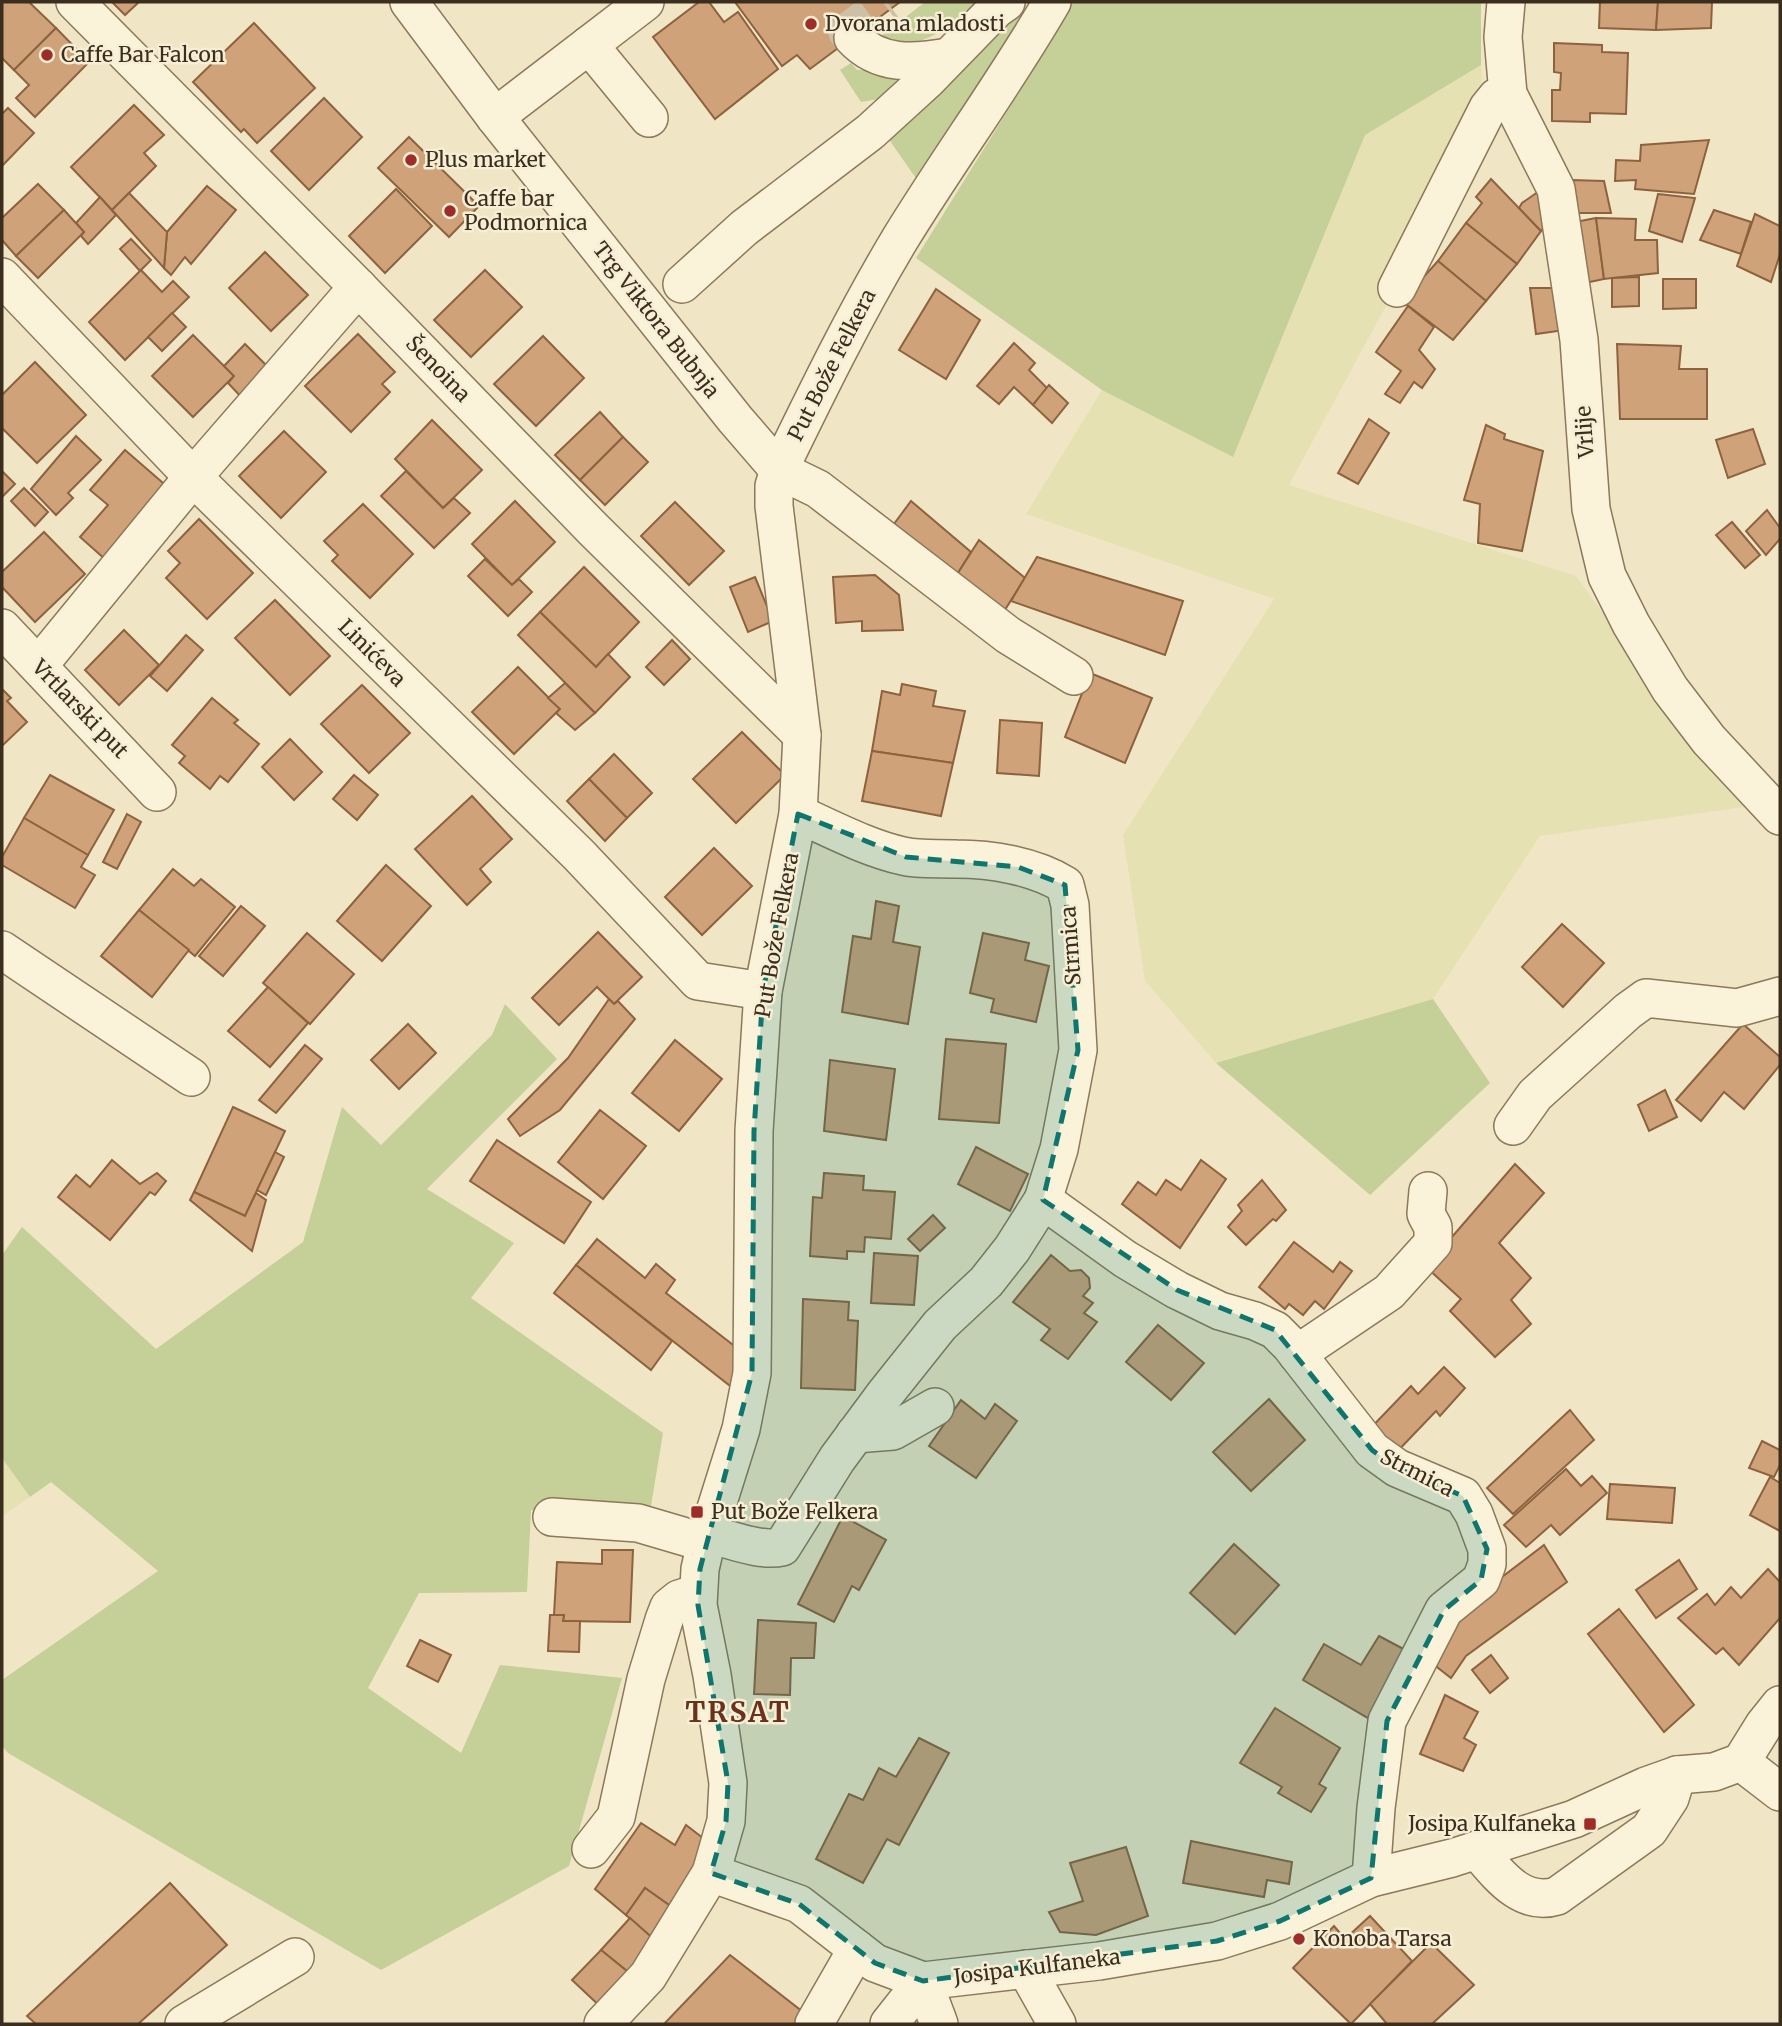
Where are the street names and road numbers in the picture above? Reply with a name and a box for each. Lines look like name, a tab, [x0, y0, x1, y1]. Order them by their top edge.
street label: Trg Viktora Bubnja	[587, 236, 726, 403]
street label: Put Bože Felkera	[782, 284, 882, 445]
street label: Šenoina	[400, 330, 476, 407]
street label: Vrlije	[1569, 405, 1600, 460]
street label: Linićeva	[333, 613, 412, 692]
street label: Vrtlarski put	[26, 653, 134, 764]
street label: Put Bože Felkera	[749, 850, 804, 1020]
street label: Strmica	[1054, 905, 1087, 987]
street label: Strmica	[1376, 1442, 1459, 1503]
street label: Josipa Kulfaneka	[951, 1943, 1122, 1990]

